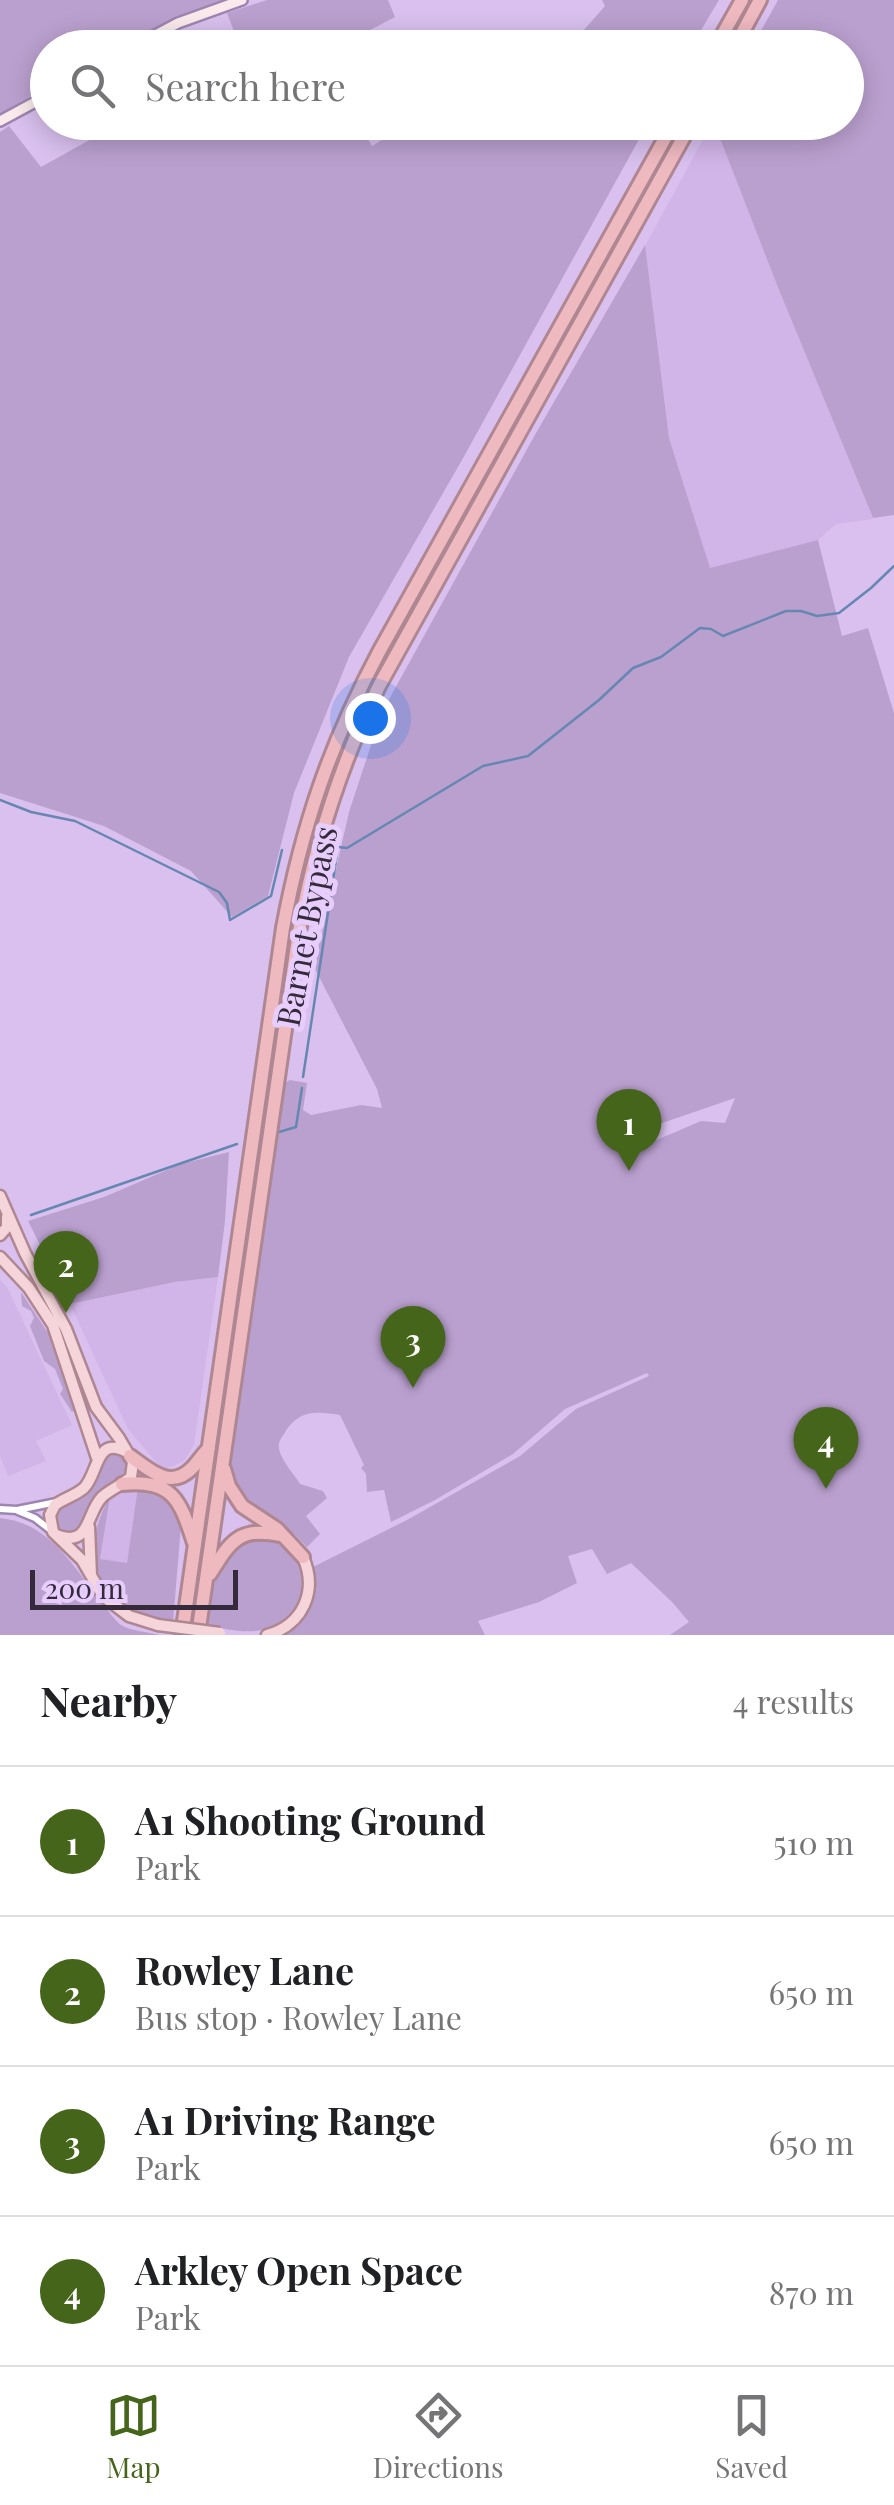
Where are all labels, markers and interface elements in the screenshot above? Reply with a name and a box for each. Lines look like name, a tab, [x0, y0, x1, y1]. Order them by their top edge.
search box	[30, 30, 864, 140]
icon: search	[65, 58, 120, 113]
text: Search here	[145, 60, 346, 111]
your location	[345, 693, 396, 744]
street label: Barnet Bypass	[265, 822, 345, 1030]
pin: 1	[596, 1088, 662, 1171]
pin: 2	[34, 1230, 98, 1313]
pin: 3	[380, 1306, 446, 1388]
pin: 4	[794, 1406, 858, 1489]
scale bar	[30, 1565, 238, 1610]
text: 200 m	[45, 1569, 124, 1606]
text: Nearby	[40, 1672, 177, 1728]
text: 4 results	[733, 1679, 854, 1722]
text: A1 Shooting Ground	[135, 1794, 486, 1845]
text: 1	[66, 1820, 79, 1863]
text: 510 m	[773, 1820, 854, 1863]
text: Park	[135, 1845, 201, 1888]
text: Rowley Lane	[135, 1944, 354, 1995]
text: 2	[64, 1970, 81, 2013]
text: 650 m	[769, 1970, 854, 2013]
text: Bus stop · Rowley Lane	[135, 1995, 462, 2038]
text: A1 Driving Range	[135, 2094, 436, 2145]
text: 3	[65, 2120, 80, 2163]
text: 650 m	[769, 2120, 854, 2163]
text: Park	[135, 2145, 201, 2188]
text: Arkley Open Space	[135, 2244, 463, 2295]
text: 4	[64, 2270, 81, 2313]
text: 870 m	[769, 2270, 854, 2313]
text: Park	[135, 2295, 201, 2338]
tab: Map	[106, 2388, 161, 2485]
tab: Directions	[373, 2388, 504, 2485]
tab: Saved	[715, 2388, 788, 2485]

